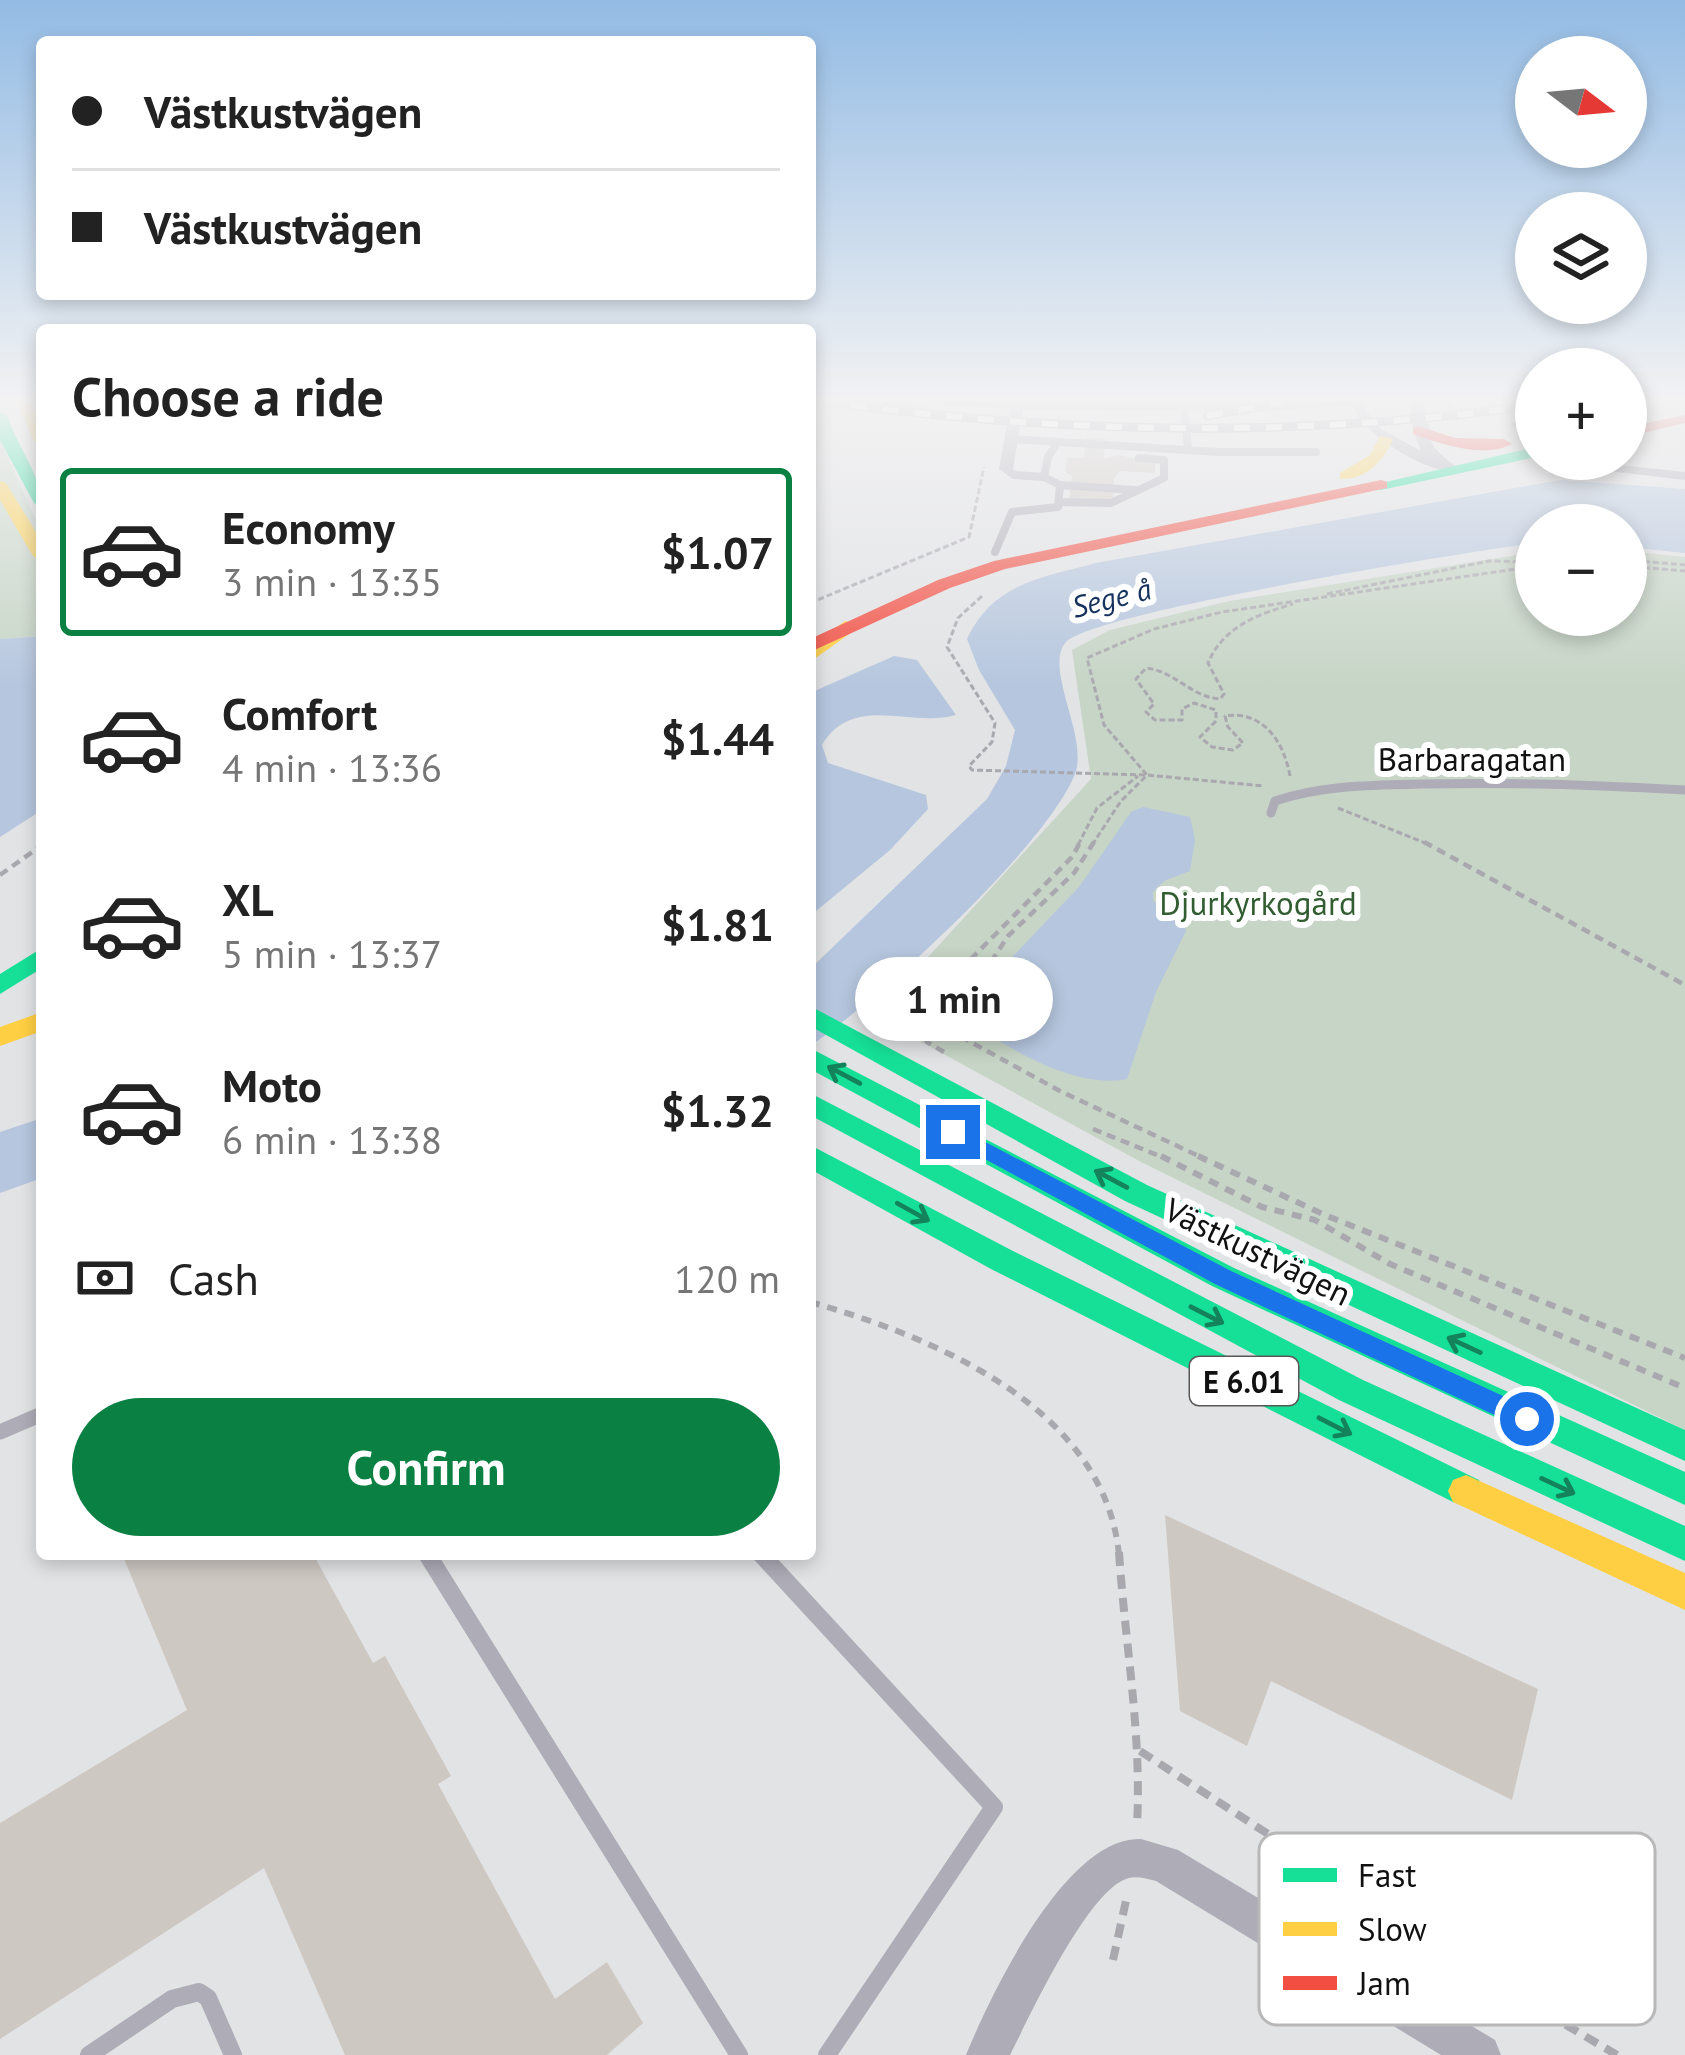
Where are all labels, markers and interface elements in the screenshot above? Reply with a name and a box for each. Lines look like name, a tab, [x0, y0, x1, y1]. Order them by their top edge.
north arrow	[1515, 36, 1647, 168]
map controls	[1515, 36, 1647, 636]
text: Västkustvägen	[144, 82, 422, 140]
button: layers	[1515, 192, 1647, 324]
text: Västkustvägen	[144, 198, 422, 256]
button: +	[1515, 348, 1647, 480]
text: Choose a ride	[72, 361, 384, 431]
icon: car	[78, 498, 186, 606]
text: Economy	[222, 498, 395, 556]
button: −	[1515, 504, 1647, 636]
text: $1.07	[661, 523, 774, 581]
text: 3 min · 13:35	[222, 556, 442, 607]
water label: Sege å	[1067, 568, 1155, 626]
icon: car	[78, 684, 186, 792]
text: Comfort	[222, 684, 377, 742]
text: $1.44	[661, 709, 774, 767]
street label: Barbaragatan	[1378, 737, 1566, 780]
text: 4 min · 13:36	[222, 742, 442, 793]
icon: car	[78, 870, 186, 978]
text: XL	[222, 870, 274, 928]
park label: Djurkyrkogård	[1159, 881, 1357, 924]
text: $1.81	[661, 895, 774, 953]
text: 5 min · 13:37	[222, 928, 442, 979]
callout: 1 min	[854, 958, 1052, 1042]
text: 1 min	[906, 973, 1002, 1024]
icon: car	[78, 1056, 186, 1164]
text: Moto	[222, 1056, 322, 1114]
one-way arrow	[828, 1063, 863, 1086]
text: $1.32	[661, 1081, 774, 1139]
route end	[926, 1105, 980, 1159]
text: 6 min · 13:38	[222, 1114, 442, 1165]
one-way arrow	[1093, 1167, 1129, 1190]
street label: Västkustvägen	[1157, 1187, 1358, 1315]
one-way arrow	[894, 1201, 929, 1224]
icon: cash	[72, 1245, 138, 1311]
text: Cash	[168, 1249, 259, 1307]
text: 120 m	[674, 1253, 780, 1304]
one-way arrow	[1189, 1304, 1224, 1327]
one-way arrow	[1447, 1333, 1483, 1355]
road number: E 6.01	[1190, 1357, 1298, 1405]
route start	[1500, 1392, 1554, 1446]
button: Confirm	[72, 1398, 780, 1536]
one-way arrow	[1317, 1416, 1353, 1439]
one-way arrow	[1539, 1476, 1575, 1498]
legend	[1259, 1833, 1655, 2025]
text: Fast	[1358, 1853, 1417, 1896]
text: Slow	[1358, 1907, 1427, 1950]
text: Jam	[1356, 1961, 1411, 2004]

